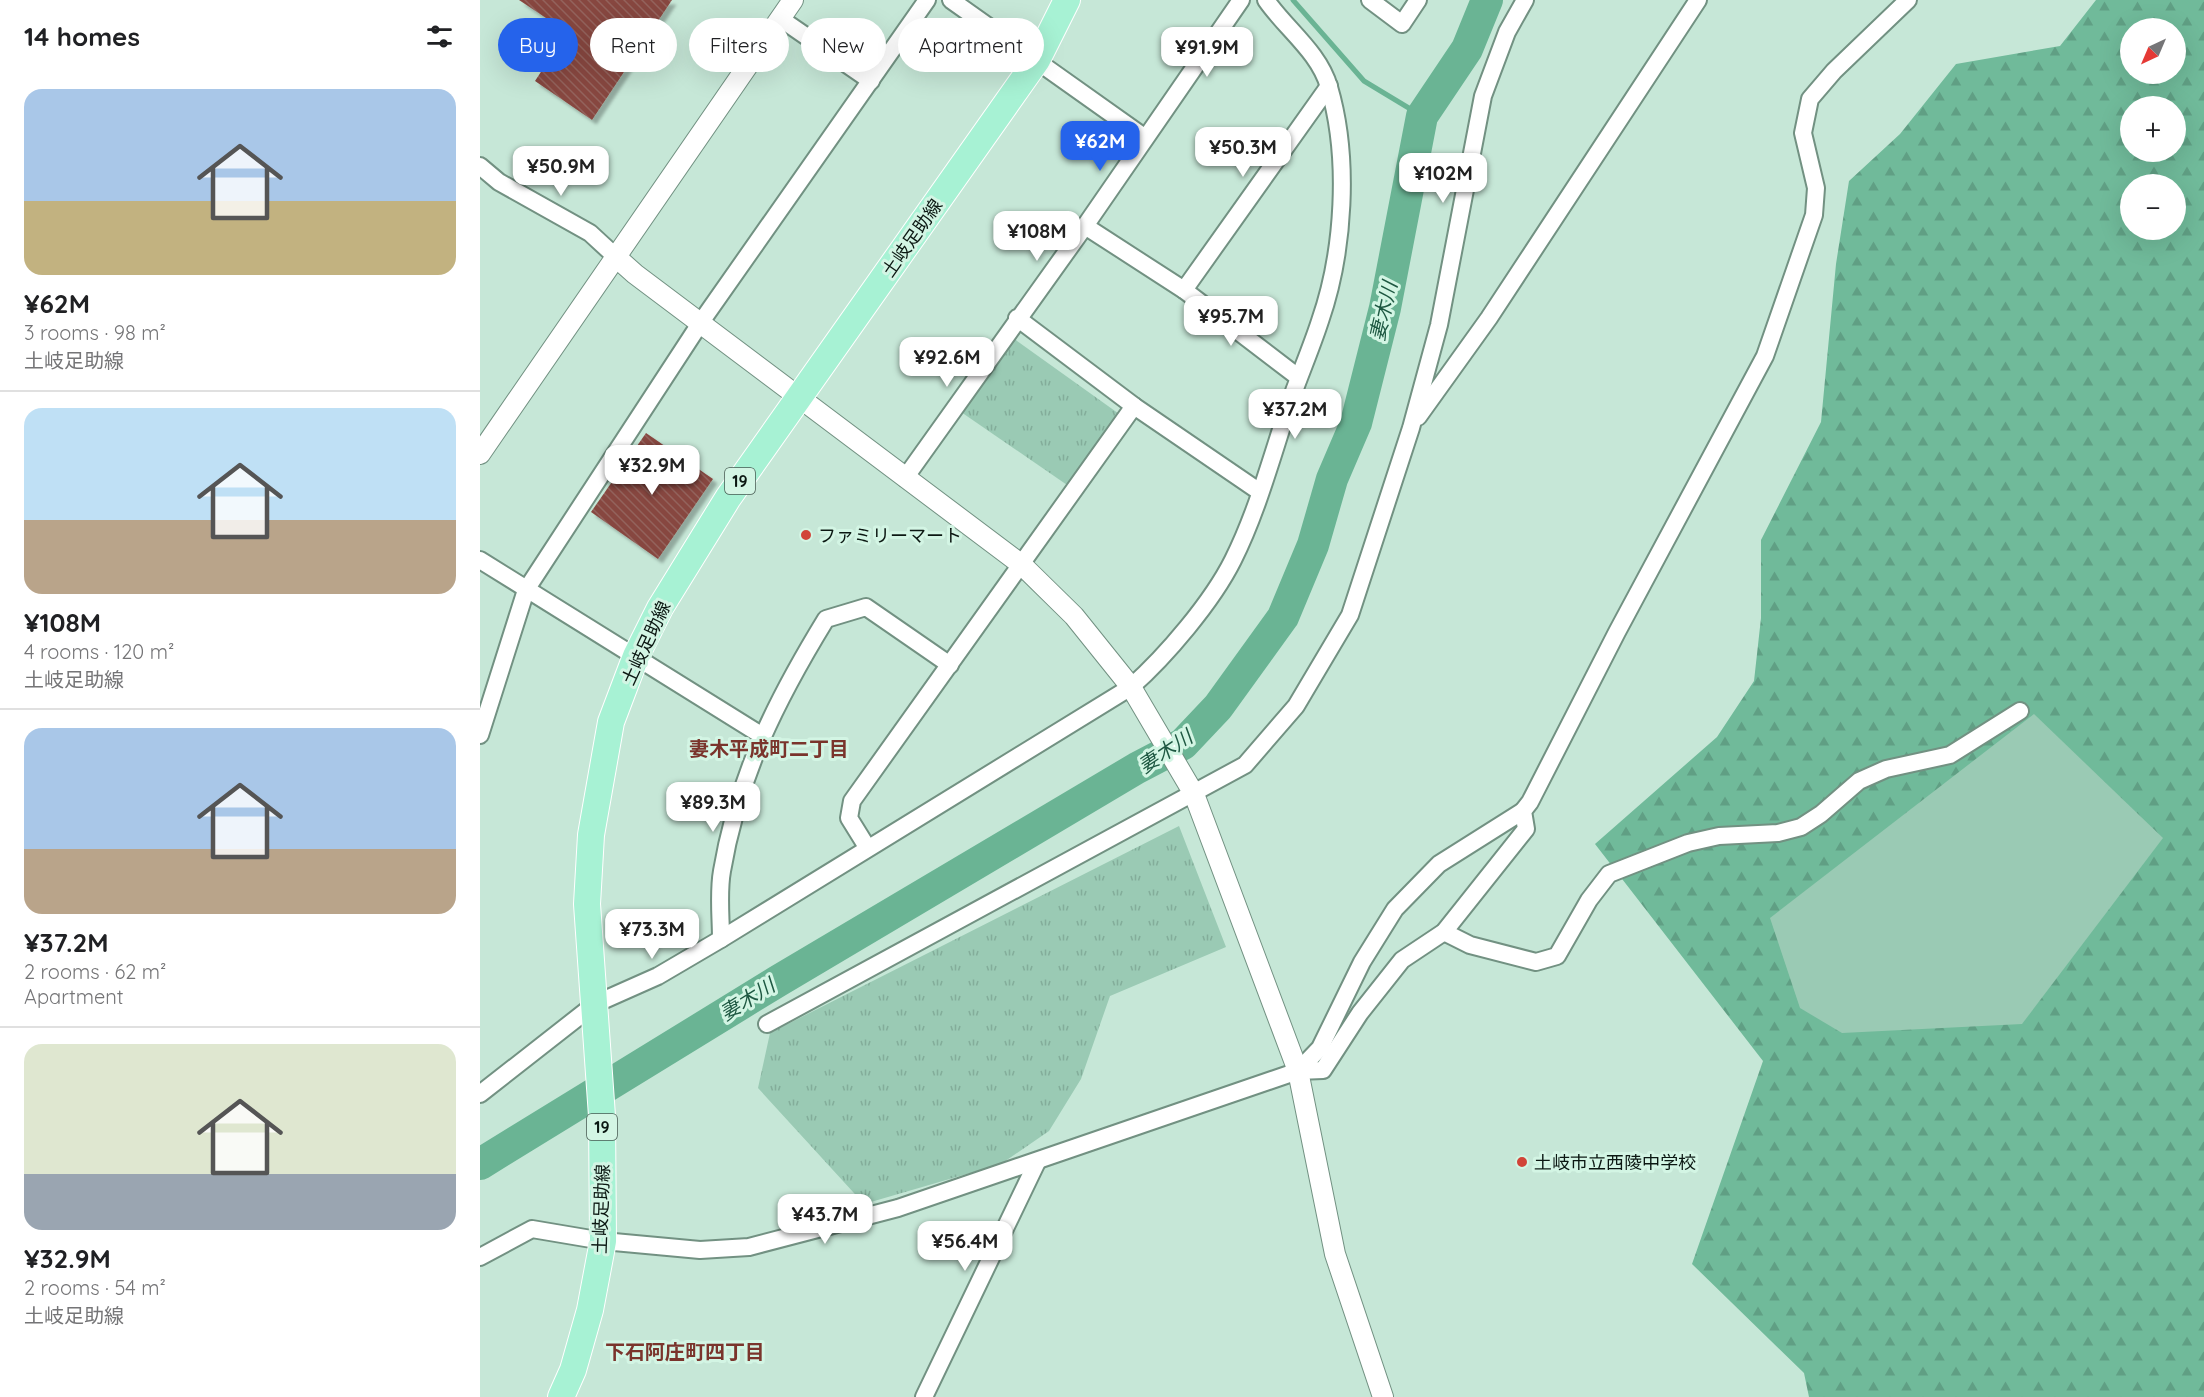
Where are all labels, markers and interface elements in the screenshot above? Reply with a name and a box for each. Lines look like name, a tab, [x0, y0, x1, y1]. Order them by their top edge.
chip: Buy	[498, 18, 578, 72]
chip: Rent	[590, 18, 677, 72]
chip: Filters	[689, 18, 789, 72]
chip: New	[801, 18, 886, 72]
chip: Apartment	[898, 18, 1044, 72]
north arrow	[2120, 18, 2186, 84]
map controls	[2120, 18, 2186, 240]
text: 14 homes	[24, 20, 140, 53]
icon: filters	[423, 20, 456, 53]
pin: ¥91.9M	[1158, 27, 1256, 78]
text: ¥91.9M	[1175, 34, 1239, 59]
button: +	[2120, 96, 2186, 162]
pin: ¥62M	[1064, 121, 1136, 172]
pin: ¥50.3M	[1194, 127, 1292, 178]
icon: home	[186, 128, 294, 236]
text: ¥62M	[1075, 128, 1125, 153]
text: ¥50.3M	[1209, 134, 1277, 159]
pin: ¥50.9M	[512, 146, 610, 197]
text: ¥50.9M	[527, 153, 595, 178]
pin: ¥102M	[1401, 153, 1485, 204]
text: ¥102M	[1413, 160, 1473, 185]
button: −	[2120, 174, 2186, 240]
street label: 土岐足助線	[877, 195, 947, 281]
pin: ¥108M	[995, 211, 1079, 262]
text: ¥108M	[1007, 218, 1067, 243]
water label: 妻木川	[1364, 277, 1402, 343]
text: ¥62M	[24, 287, 90, 320]
pin: ¥95.7M	[1182, 296, 1280, 347]
text: ¥95.7M	[1198, 303, 1264, 328]
text: 3 rooms · 98 m²	[24, 320, 166, 345]
pin: ¥92.6M	[898, 337, 996, 388]
text: ¥92.6M	[913, 344, 981, 369]
text: 土岐足助線	[24, 348, 124, 373]
pin: ¥37.2M	[1246, 389, 1344, 440]
text: ¥37.2M	[1263, 396, 1327, 421]
pin: ¥32.9M	[603, 445, 701, 496]
icon: home	[186, 447, 294, 555]
text: ¥32.9M	[619, 452, 685, 477]
road number: 19	[725, 468, 755, 494]
place label: ファミリーマート	[818, 524, 962, 547]
marker: ファミリーマート	[799, 528, 813, 542]
street label: 土岐足助線	[617, 597, 675, 689]
text: ¥108M	[24, 606, 101, 639]
text: 4 rooms · 120 m²	[24, 639, 174, 664]
text: 土岐足助線	[24, 667, 124, 692]
water label: 妻木川	[1133, 723, 1199, 778]
district label: 妻木平成町二丁目	[689, 736, 849, 761]
icon: home	[186, 767, 294, 875]
pin: ¥89.3M	[664, 782, 762, 833]
text: ¥89.3M	[680, 789, 746, 814]
pin: ¥73.3M	[603, 909, 701, 960]
text: ¥73.3M	[619, 916, 685, 941]
text: ¥37.2M	[24, 926, 108, 959]
text: 2 rooms · 62 m²	[24, 959, 166, 984]
water label: 妻木川	[715, 971, 781, 1025]
text: Apartment	[24, 984, 124, 1009]
icon: home	[186, 1083, 294, 1191]
road number: 19	[587, 1114, 617, 1140]
place label: 土岐市立西陵中学校	[1534, 1151, 1696, 1174]
marker: 土岐市立西陵中学校	[1515, 1155, 1529, 1169]
street label: 土岐足助線	[588, 1164, 614, 1254]
pin: ¥43.7M	[776, 1194, 874, 1245]
text: ¥43.7M	[792, 1201, 858, 1226]
pin: ¥56.4M	[916, 1221, 1014, 1272]
text: ¥56.4M	[931, 1228, 999, 1253]
text: ¥32.9M	[24, 1242, 111, 1275]
text: 2 rooms · 54 m²	[24, 1275, 166, 1300]
text: 土岐足助線	[24, 1303, 124, 1328]
district label: 下石阿庄町四丁目	[605, 1339, 765, 1364]

